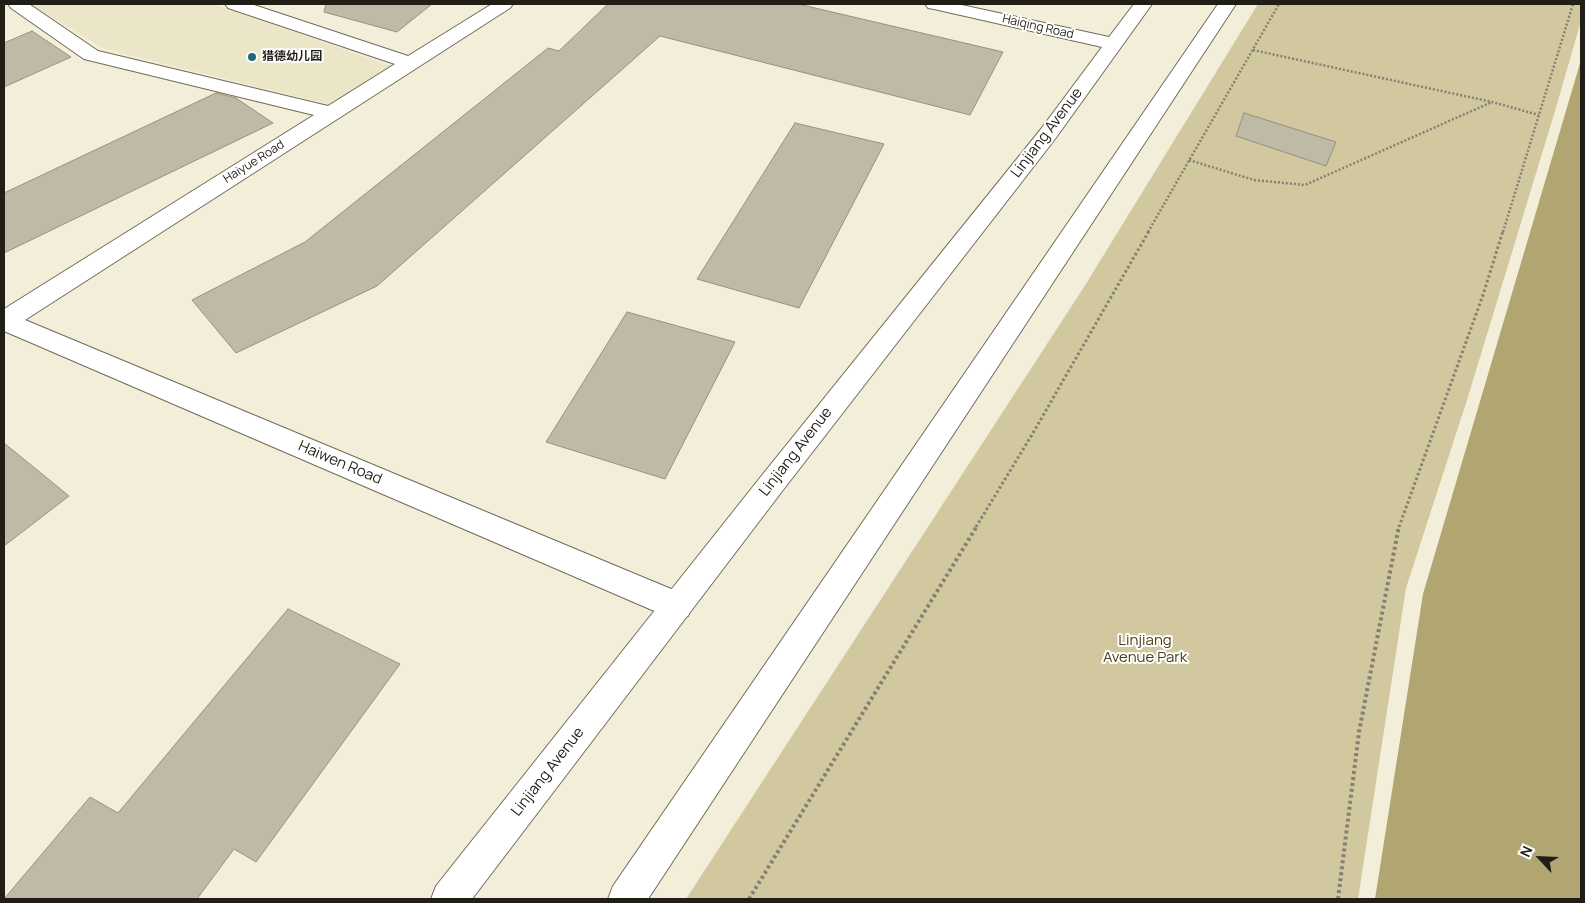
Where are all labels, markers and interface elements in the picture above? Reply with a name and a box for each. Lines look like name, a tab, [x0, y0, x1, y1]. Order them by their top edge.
street label: Haiqing Road	[1001, 12, 1075, 42]
place label: 猎德幼儿园	[262, 50, 322, 64]
marker: 猎德幼儿园	[246, 51, 258, 63]
street label: Linjiang Avenue	[1007, 85, 1087, 181]
street label: Haiyue Road	[221, 138, 287, 186]
street label: Linjiang Avenue	[756, 404, 836, 500]
street label: Haiwen Road	[295, 437, 385, 489]
park label: Linjiang Avenue Park	[1103, 632, 1187, 667]
street label: Linjiang Avenue	[508, 724, 588, 820]
north arrow	[1515, 833, 1565, 883]
text: N	[1515, 843, 1537, 860]

